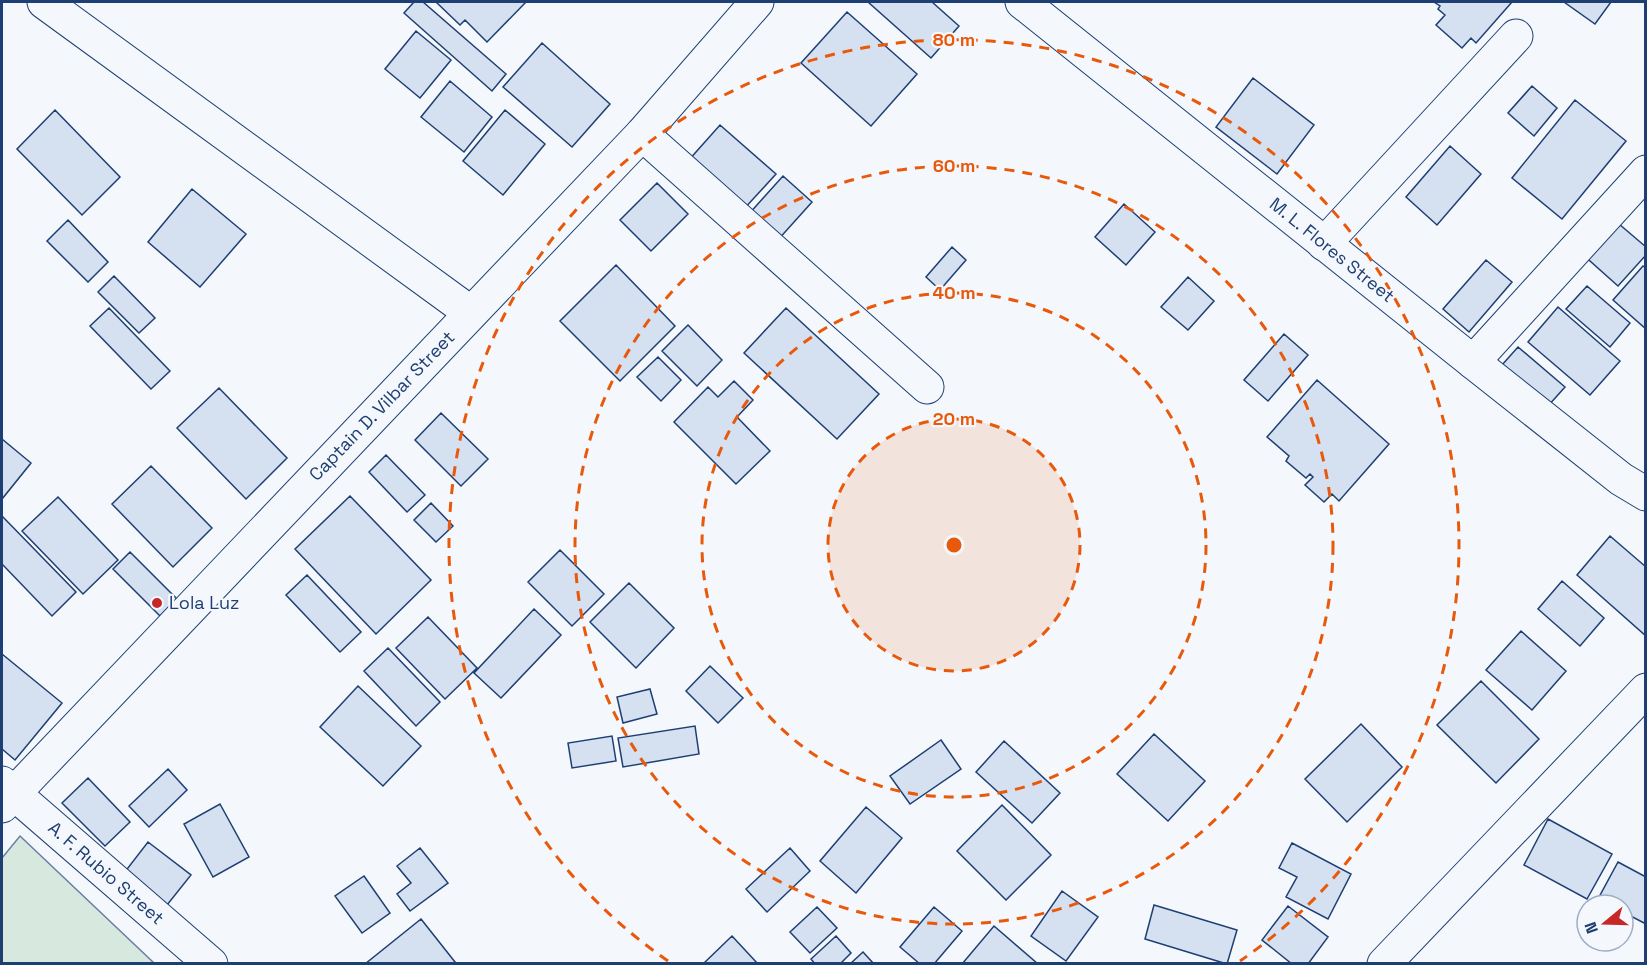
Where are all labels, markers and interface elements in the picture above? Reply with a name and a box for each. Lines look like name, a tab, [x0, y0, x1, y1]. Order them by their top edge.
text: 80 m	[933, 28, 975, 51]
text: 60 m	[933, 154, 975, 177]
street label: M. L. Flores Street	[1265, 192, 1399, 307]
text: 40 m	[932, 281, 976, 304]
street label: Captain D. Vilbar Street	[304, 326, 459, 486]
text: 20 m	[933, 407, 975, 430]
centre of rings	[944, 535, 964, 555]
place label: Lola Luz	[169, 591, 239, 614]
marker: Lola Luz	[150, 596, 164, 610]
street label: A. F. Rubio Street	[44, 816, 169, 929]
north arrow	[1575, 893, 1635, 953]
text: N	[1580, 919, 1603, 936]

